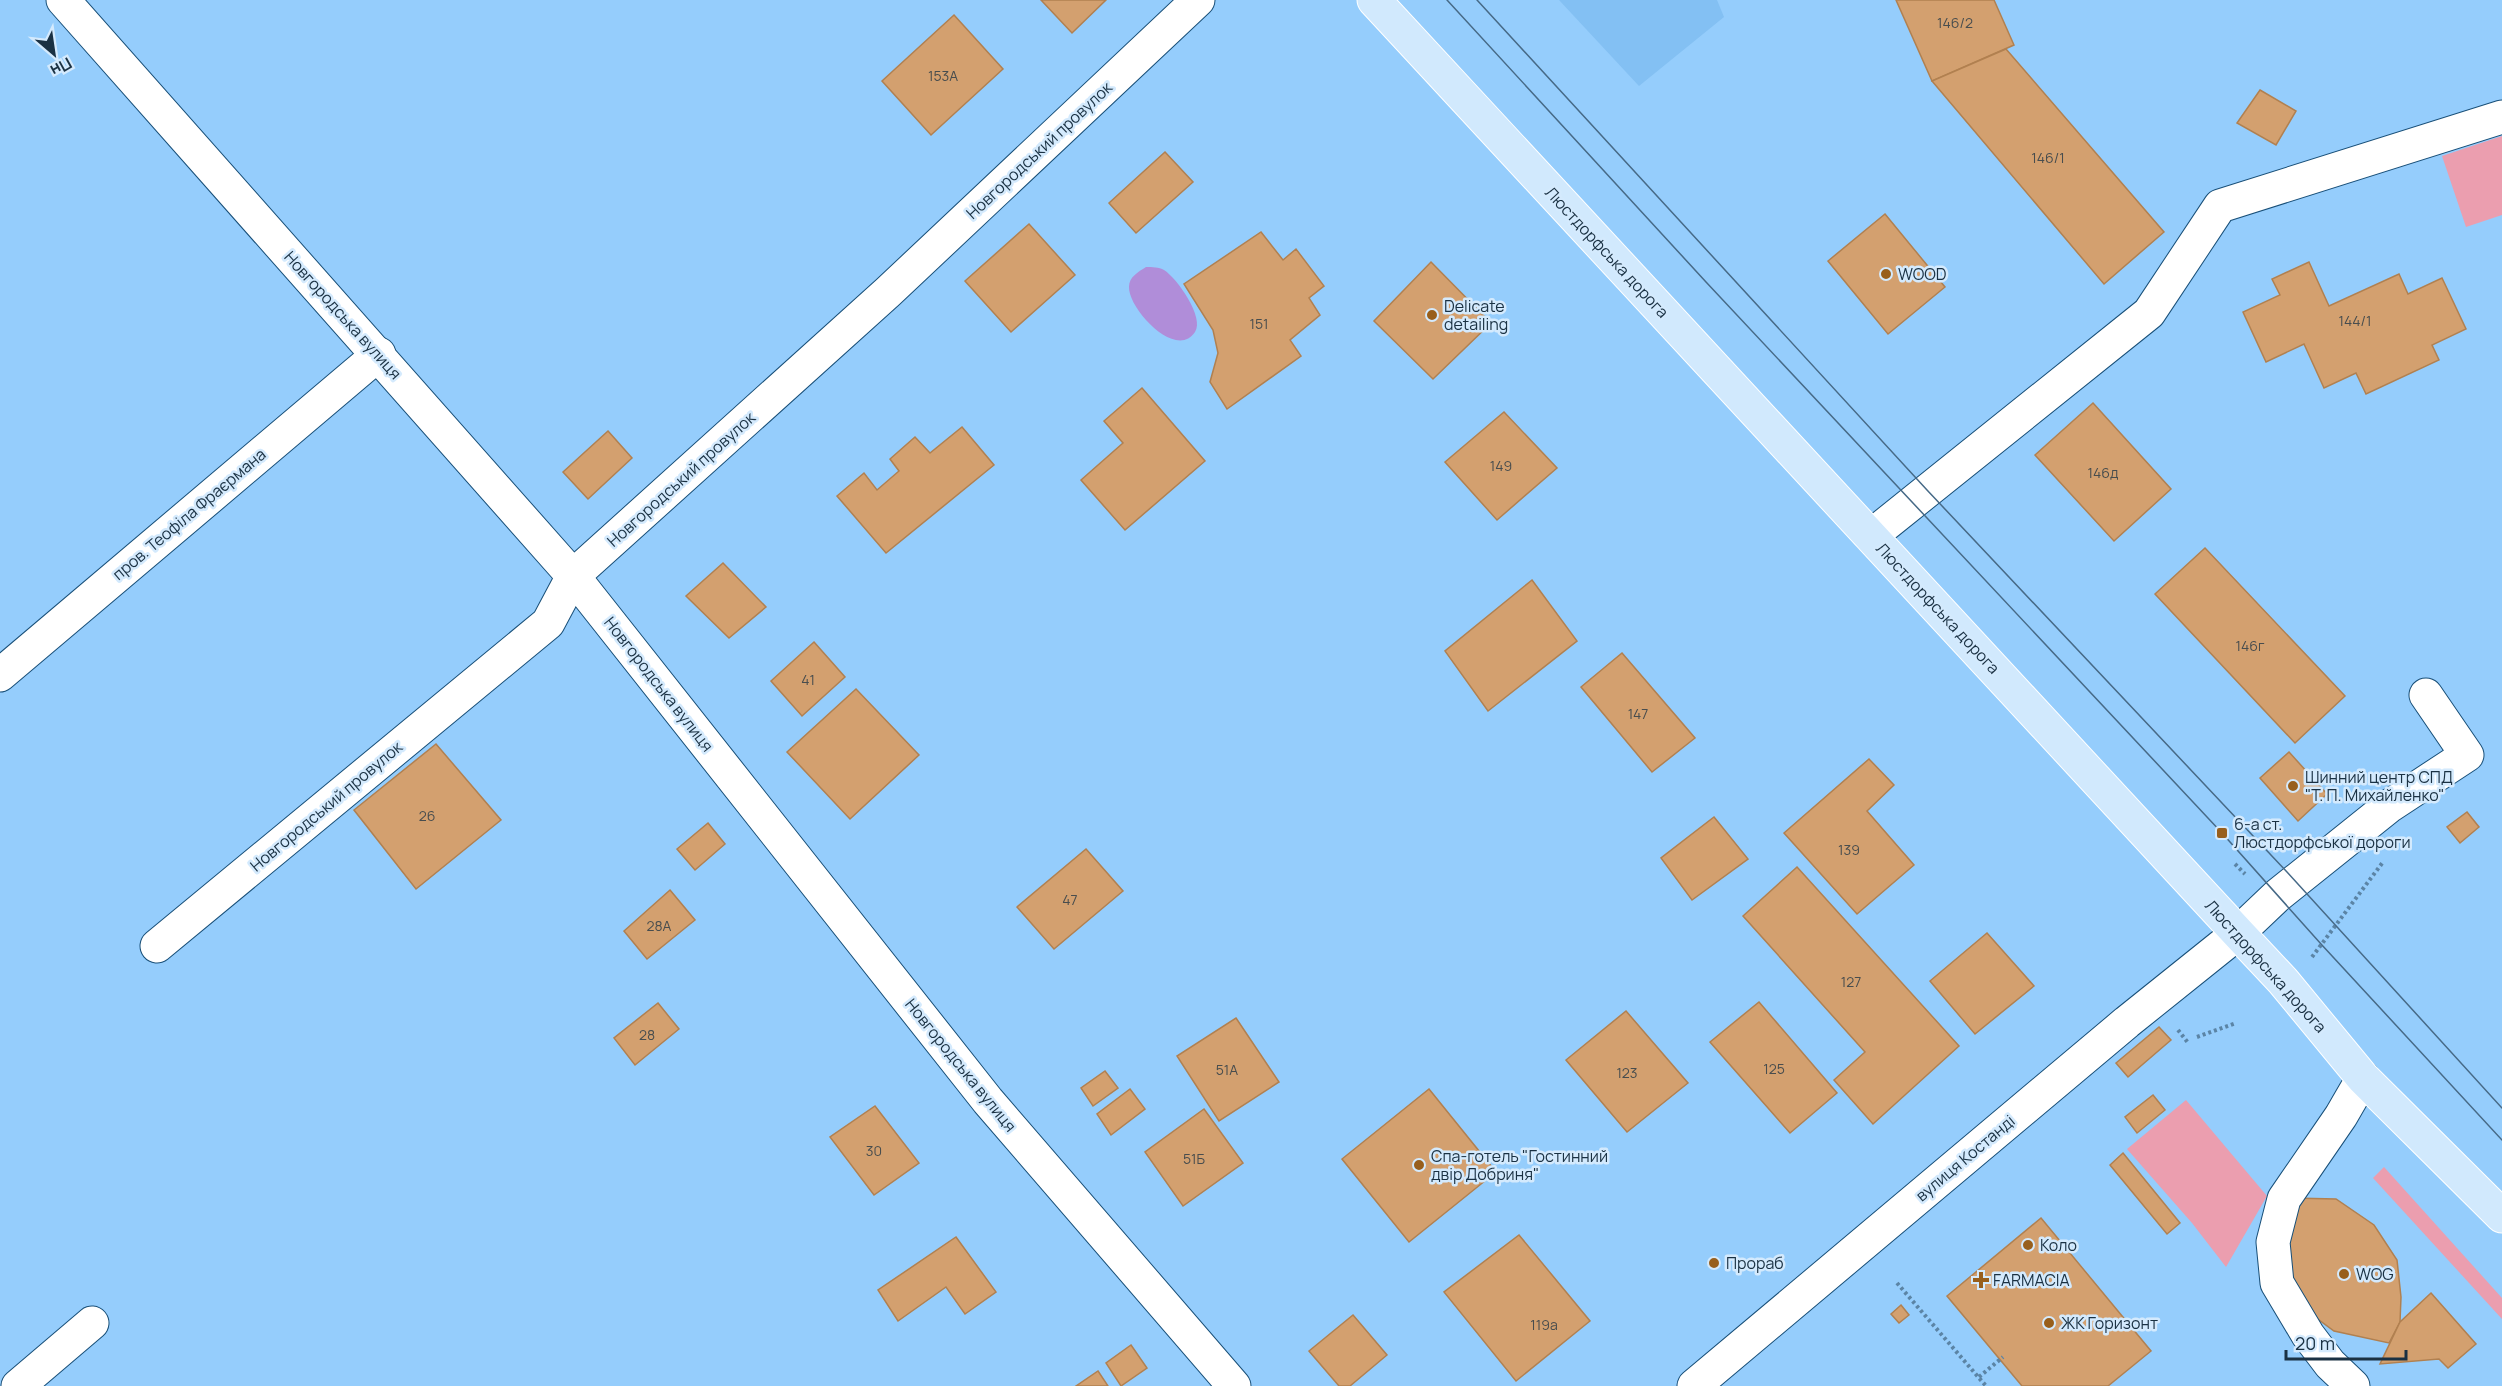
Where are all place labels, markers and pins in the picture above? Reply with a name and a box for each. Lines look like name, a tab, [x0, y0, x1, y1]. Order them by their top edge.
place label: WOOD	[1898, 263, 1947, 285]
marker: WOOD	[1879, 267, 1893, 281]
place label: Delicate detailing	[1444, 295, 1508, 335]
marker: Delicate detailing	[1425, 308, 1439, 322]
place label: Шинний центр СПД "Т. П. Михайленко"	[2305, 766, 2453, 806]
marker: Шинний центр СПД "Т. П. Михайленко"	[2286, 779, 2300, 793]
place label: 6-а ст. Люстдорфської дороги	[2234, 813, 2411, 853]
marker: 6-а ст. Люстдорфської дороги	[2215, 826, 2229, 840]
place label: Спа-готель "Гостинний двір Добриня"	[1431, 1145, 1608, 1185]
marker: Спа-готель "Гостинний двір Добриня"	[1412, 1158, 1426, 1172]
place label: Коло	[2040, 1234, 2077, 1256]
marker: Коло	[2021, 1238, 2035, 1252]
place label: Прораб	[1726, 1252, 1784, 1274]
marker: Прораб	[1707, 1256, 1721, 1270]
place label: WOG	[2356, 1263, 2394, 1285]
marker: WOG	[2337, 1267, 2351, 1281]
place label: FARMACIA	[1993, 1269, 2070, 1291]
marker: FARMACIA	[1974, 1273, 1988, 1287]
place label: ЖК Горизонт	[2061, 1312, 2158, 1334]
marker: ЖК Горизонт	[2042, 1316, 2056, 1330]

